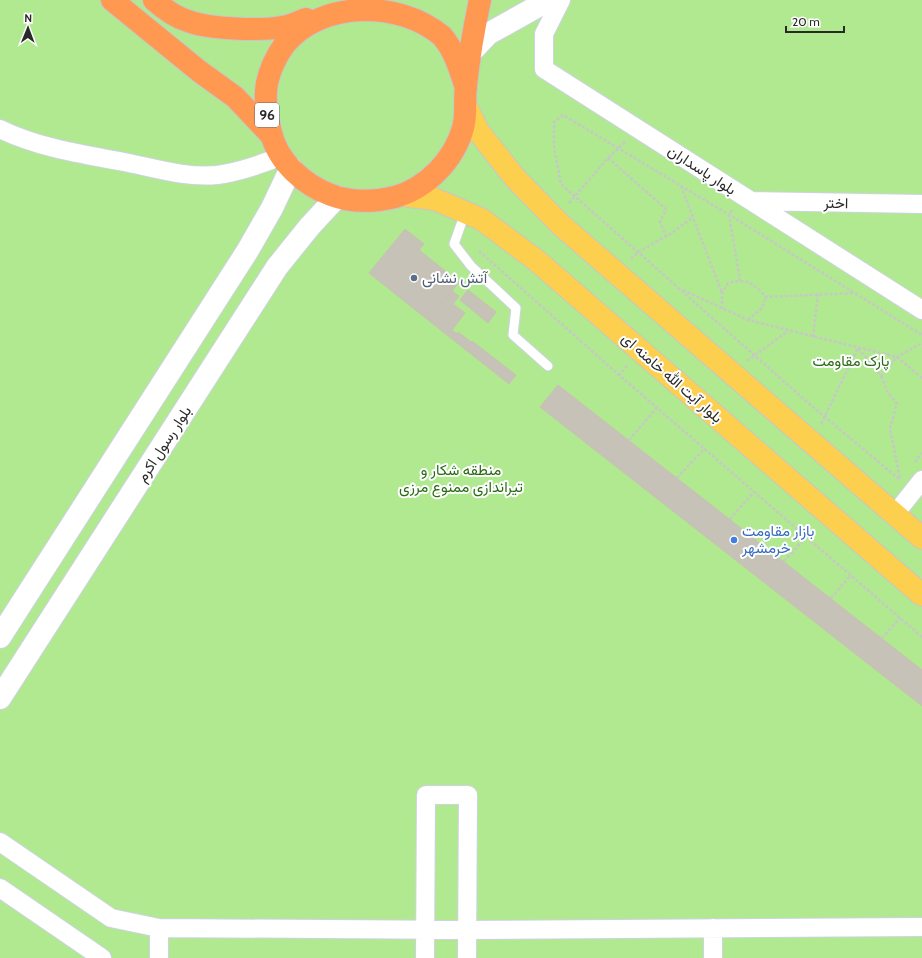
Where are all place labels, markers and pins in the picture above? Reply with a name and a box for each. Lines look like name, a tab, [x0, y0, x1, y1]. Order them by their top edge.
place label: آتش نشانی	[422, 269, 489, 288]
marker: آتش نشانی	[409, 273, 419, 283]
place label: بازار مقاومت خرمشهر	[741, 522, 814, 557]
marker: بازار مقاومت خرمشهر	[729, 535, 739, 545]

